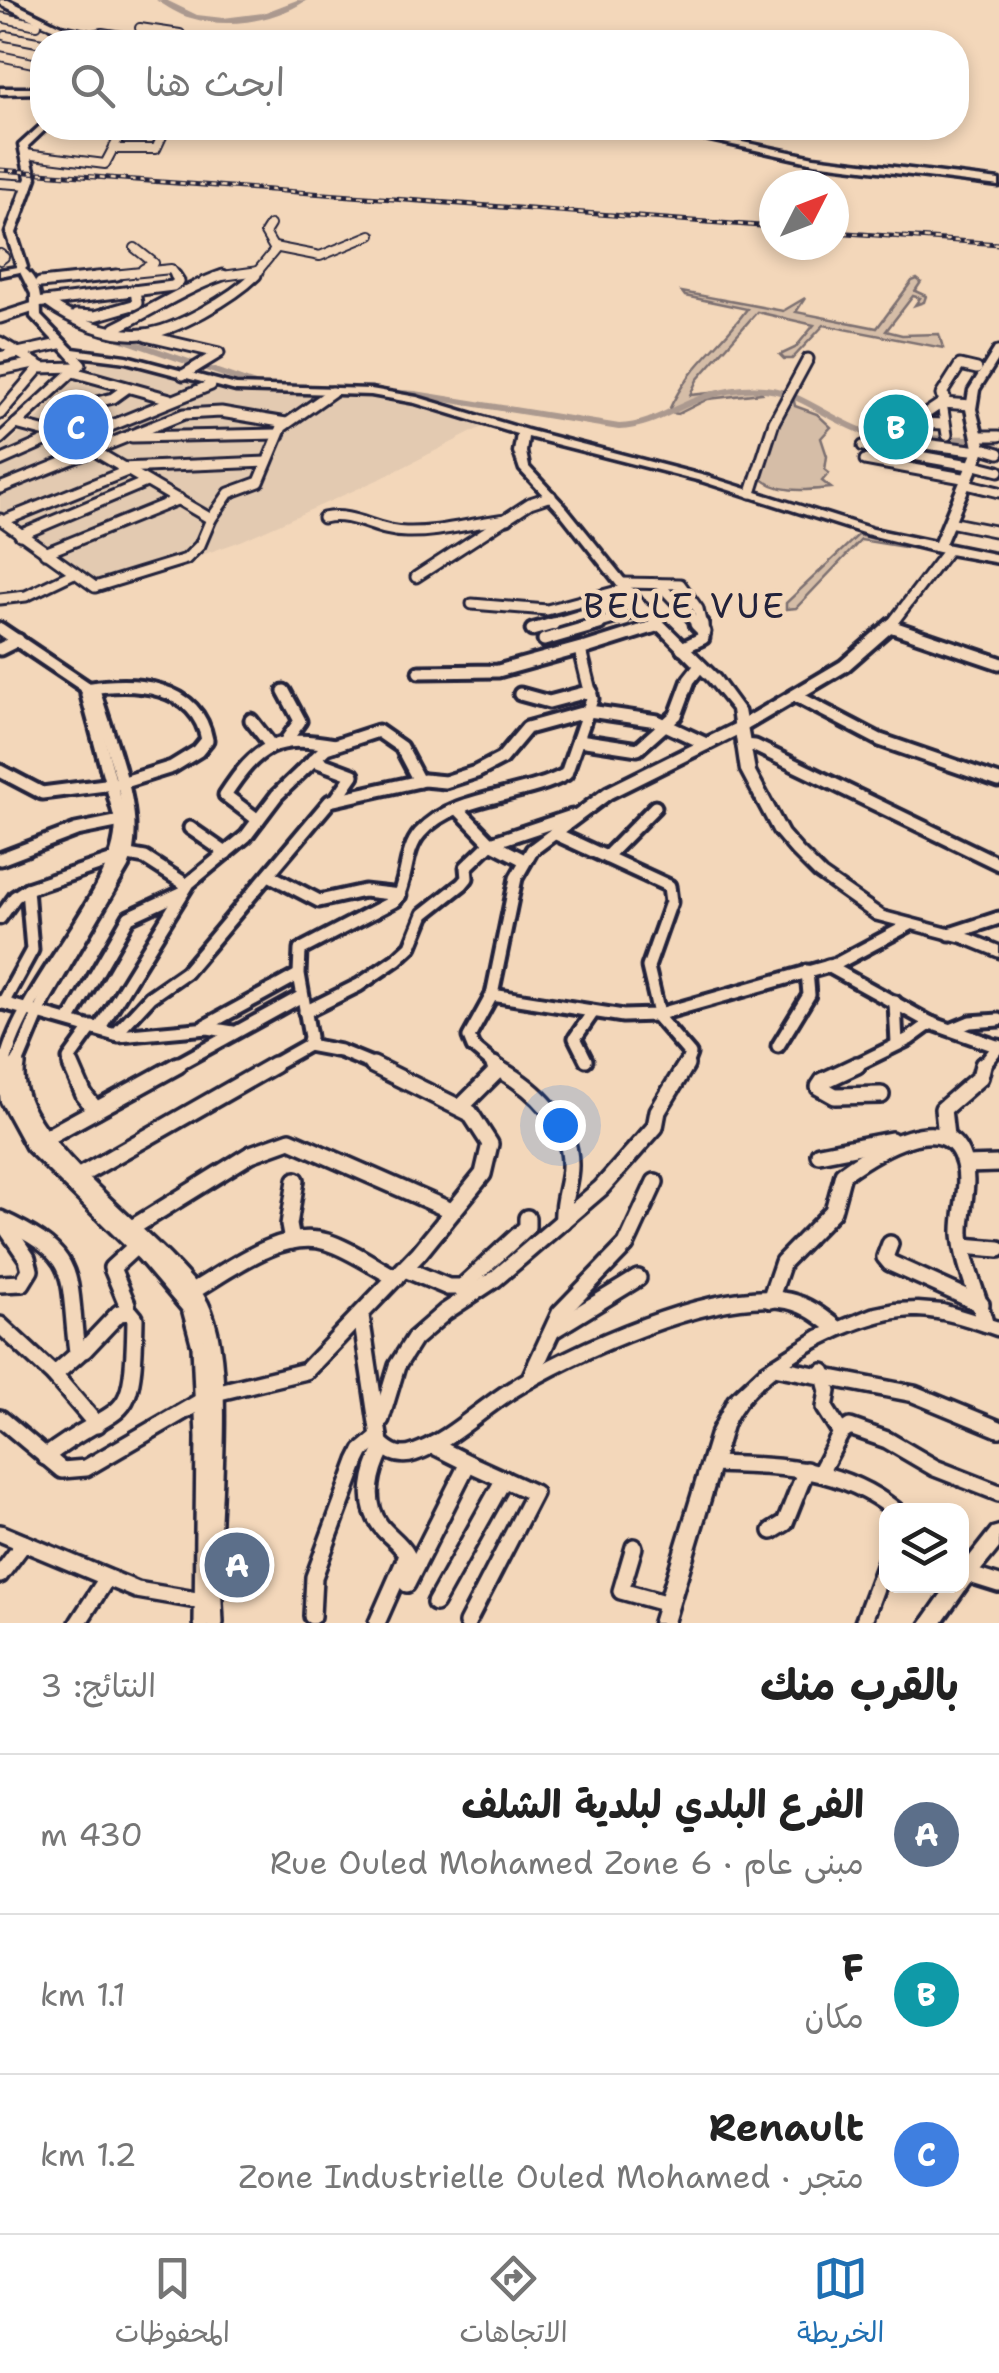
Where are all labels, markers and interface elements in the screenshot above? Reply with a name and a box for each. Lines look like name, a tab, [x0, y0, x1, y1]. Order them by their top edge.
search box	[30, 30, 969, 140]
text: ابحث هنا	[145, 57, 285, 108]
icon: search	[65, 58, 120, 113]
north arrow	[759, 170, 849, 260]
pin: C	[44, 390, 108, 464]
pin: B	[864, 390, 928, 464]
district label: BELLE VUE	[583, 582, 787, 629]
your location	[535, 1100, 586, 1151]
map controls	[879, 1503, 969, 1593]
button: layers	[879, 1503, 969, 1593]
pin: A	[204, 1528, 270, 1602]
text: بالقرب منك	[760, 1657, 959, 1713]
text: النتائج: 3	[40, 1664, 156, 1707]
text: الفرع البلدي لبلدية الشلف	[462, 1779, 864, 1830]
text: 430 m	[40, 1813, 143, 1856]
text: A	[914, 1813, 939, 1856]
text: مبنى عام · Rue Ouled Mohamed Zone 6	[270, 1841, 864, 1884]
text: F	[842, 1942, 864, 1993]
text: 1.1 km	[40, 1973, 126, 2016]
text: B	[917, 1973, 936, 2016]
text: مكان	[805, 1995, 864, 2038]
text: Renault	[708, 2102, 864, 2153]
text: 1.2 km	[40, 2133, 137, 2176]
text: C	[917, 2133, 936, 2176]
text: متجر · Zone Industrielle Ouled Mohamed	[238, 2155, 864, 2198]
tab: المحفوظات	[115, 2251, 230, 2357]
tab: الاتجاهات	[459, 2251, 568, 2357]
tab: الخريطة	[797, 2251, 884, 2357]

